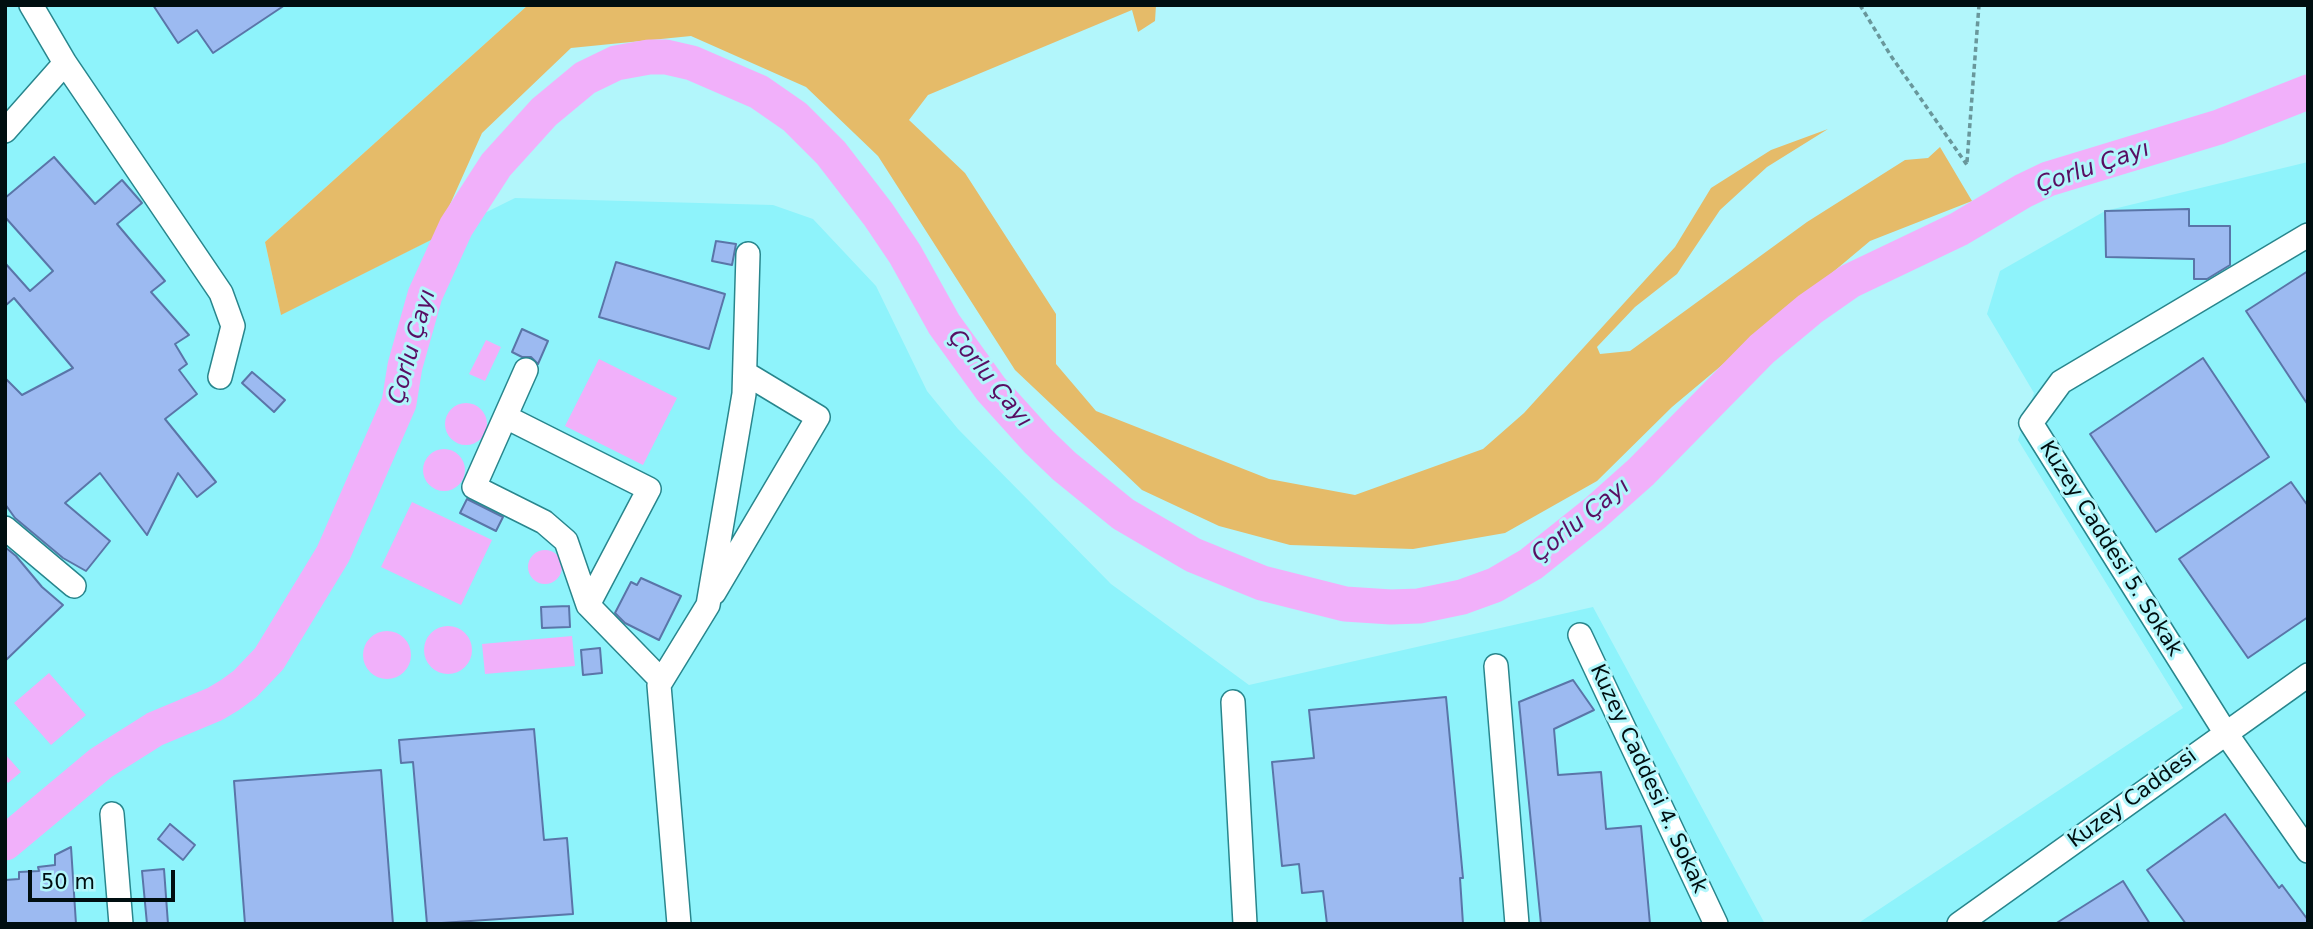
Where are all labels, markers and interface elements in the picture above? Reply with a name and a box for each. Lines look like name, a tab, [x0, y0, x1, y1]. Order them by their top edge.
water label: Çorlu Çayı	[2033, 136, 2153, 200]
water label: Çorlu Çayı	[383, 286, 443, 408]
water label: Çorlu Çayı	[941, 324, 1037, 434]
street label: Kuzey Caddesi 5. Sokak	[2033, 437, 2187, 661]
water label: Çorlu Çayı	[1526, 473, 1636, 569]
street label: Kuzey Caddesi 4. Sokak	[1584, 661, 1712, 897]
street label: Kuzey Caddesi	[2064, 744, 2202, 854]
scale bar	[32, 856, 178, 900]
text: 50 m	[41, 870, 95, 894]

